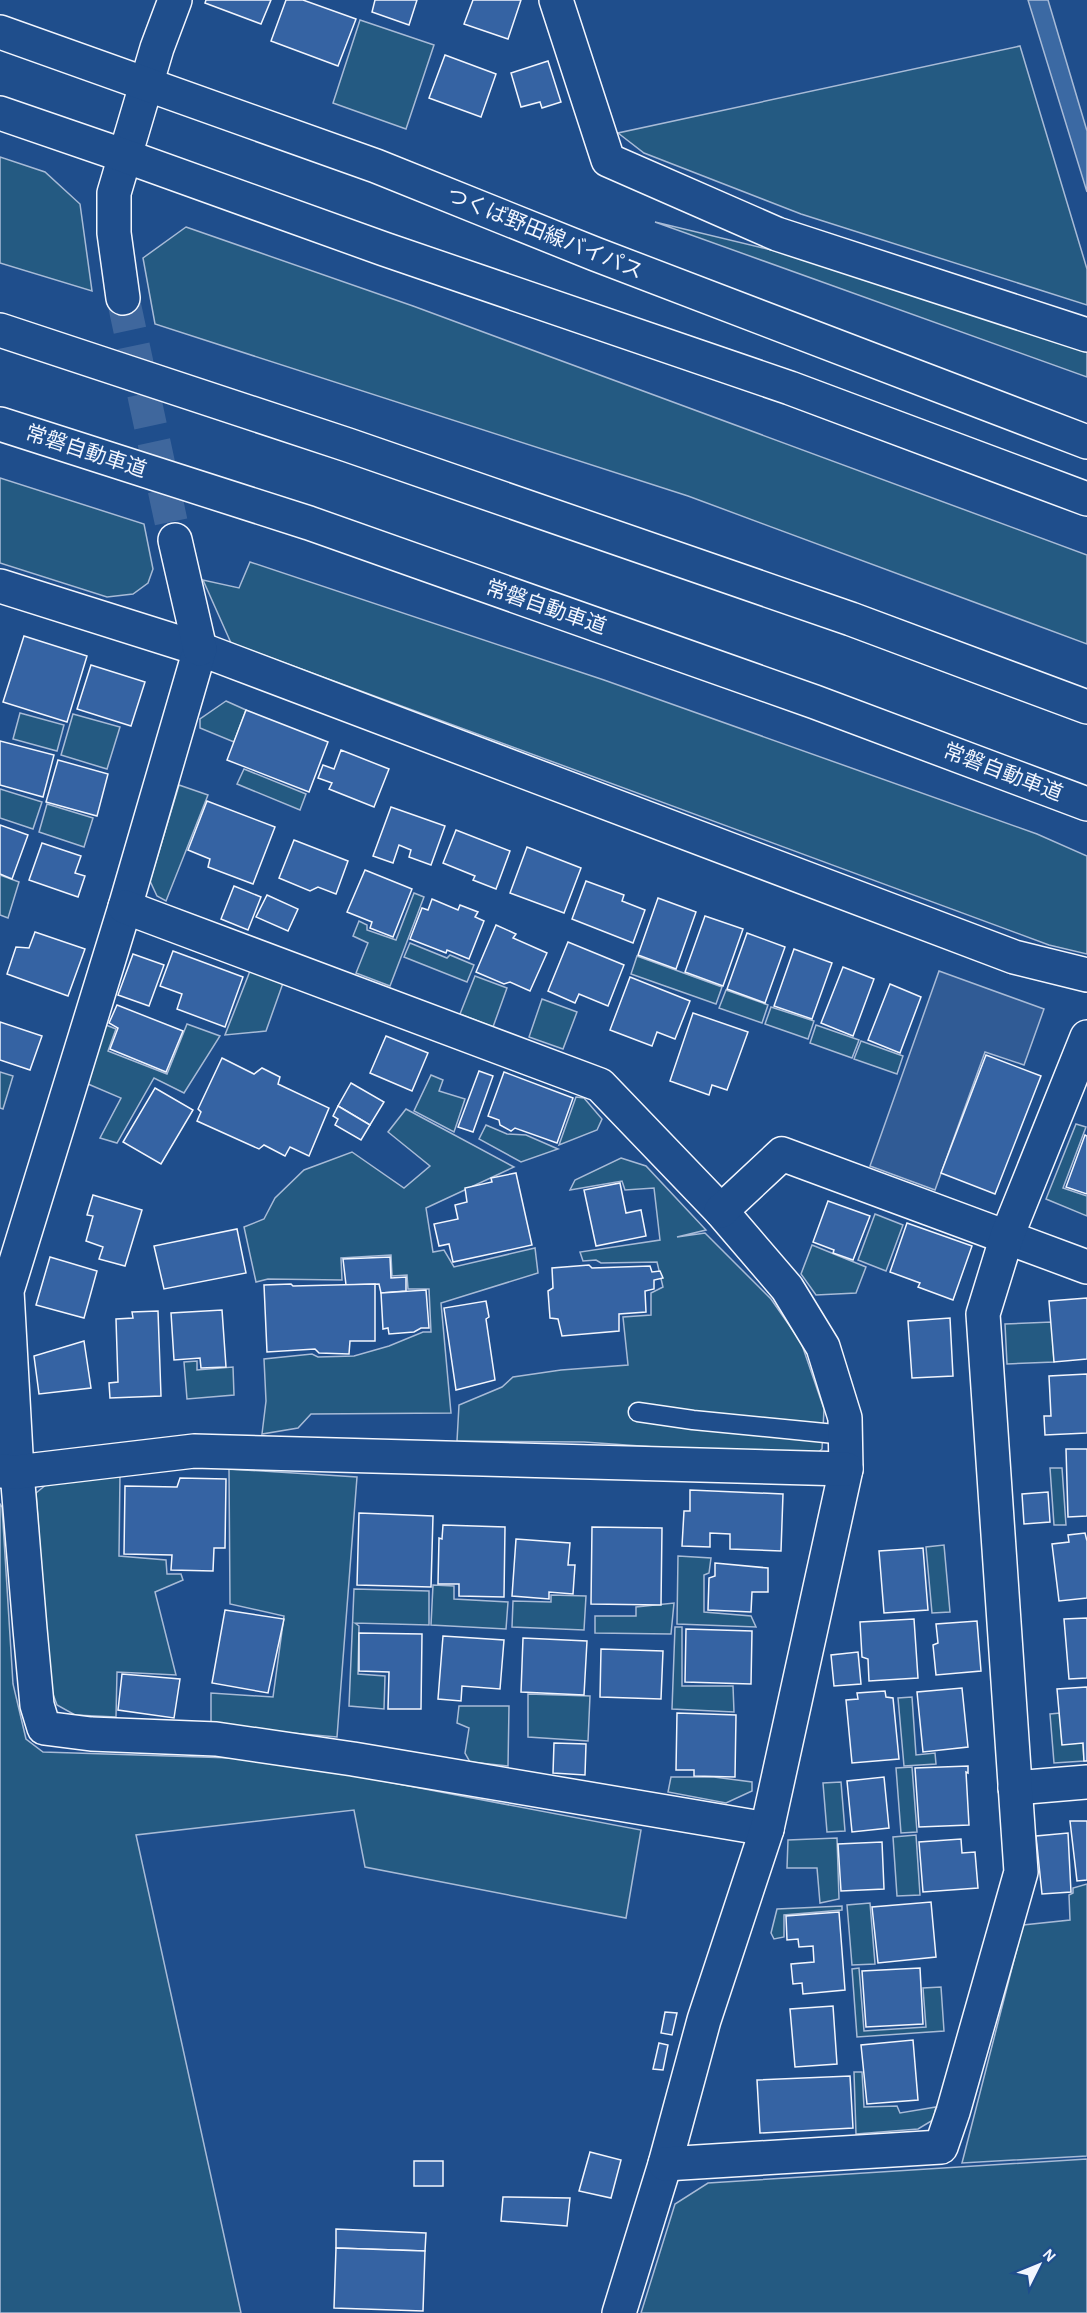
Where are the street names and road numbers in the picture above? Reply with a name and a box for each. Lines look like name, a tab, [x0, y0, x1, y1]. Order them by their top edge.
street label: つくば野田線バイパス	[444, 184, 646, 282]
street label: 常磐自動車道	[23, 421, 149, 481]
street label: 常磐自動車道	[483, 576, 609, 638]
street label: 常磐自動車道	[940, 739, 1066, 805]

